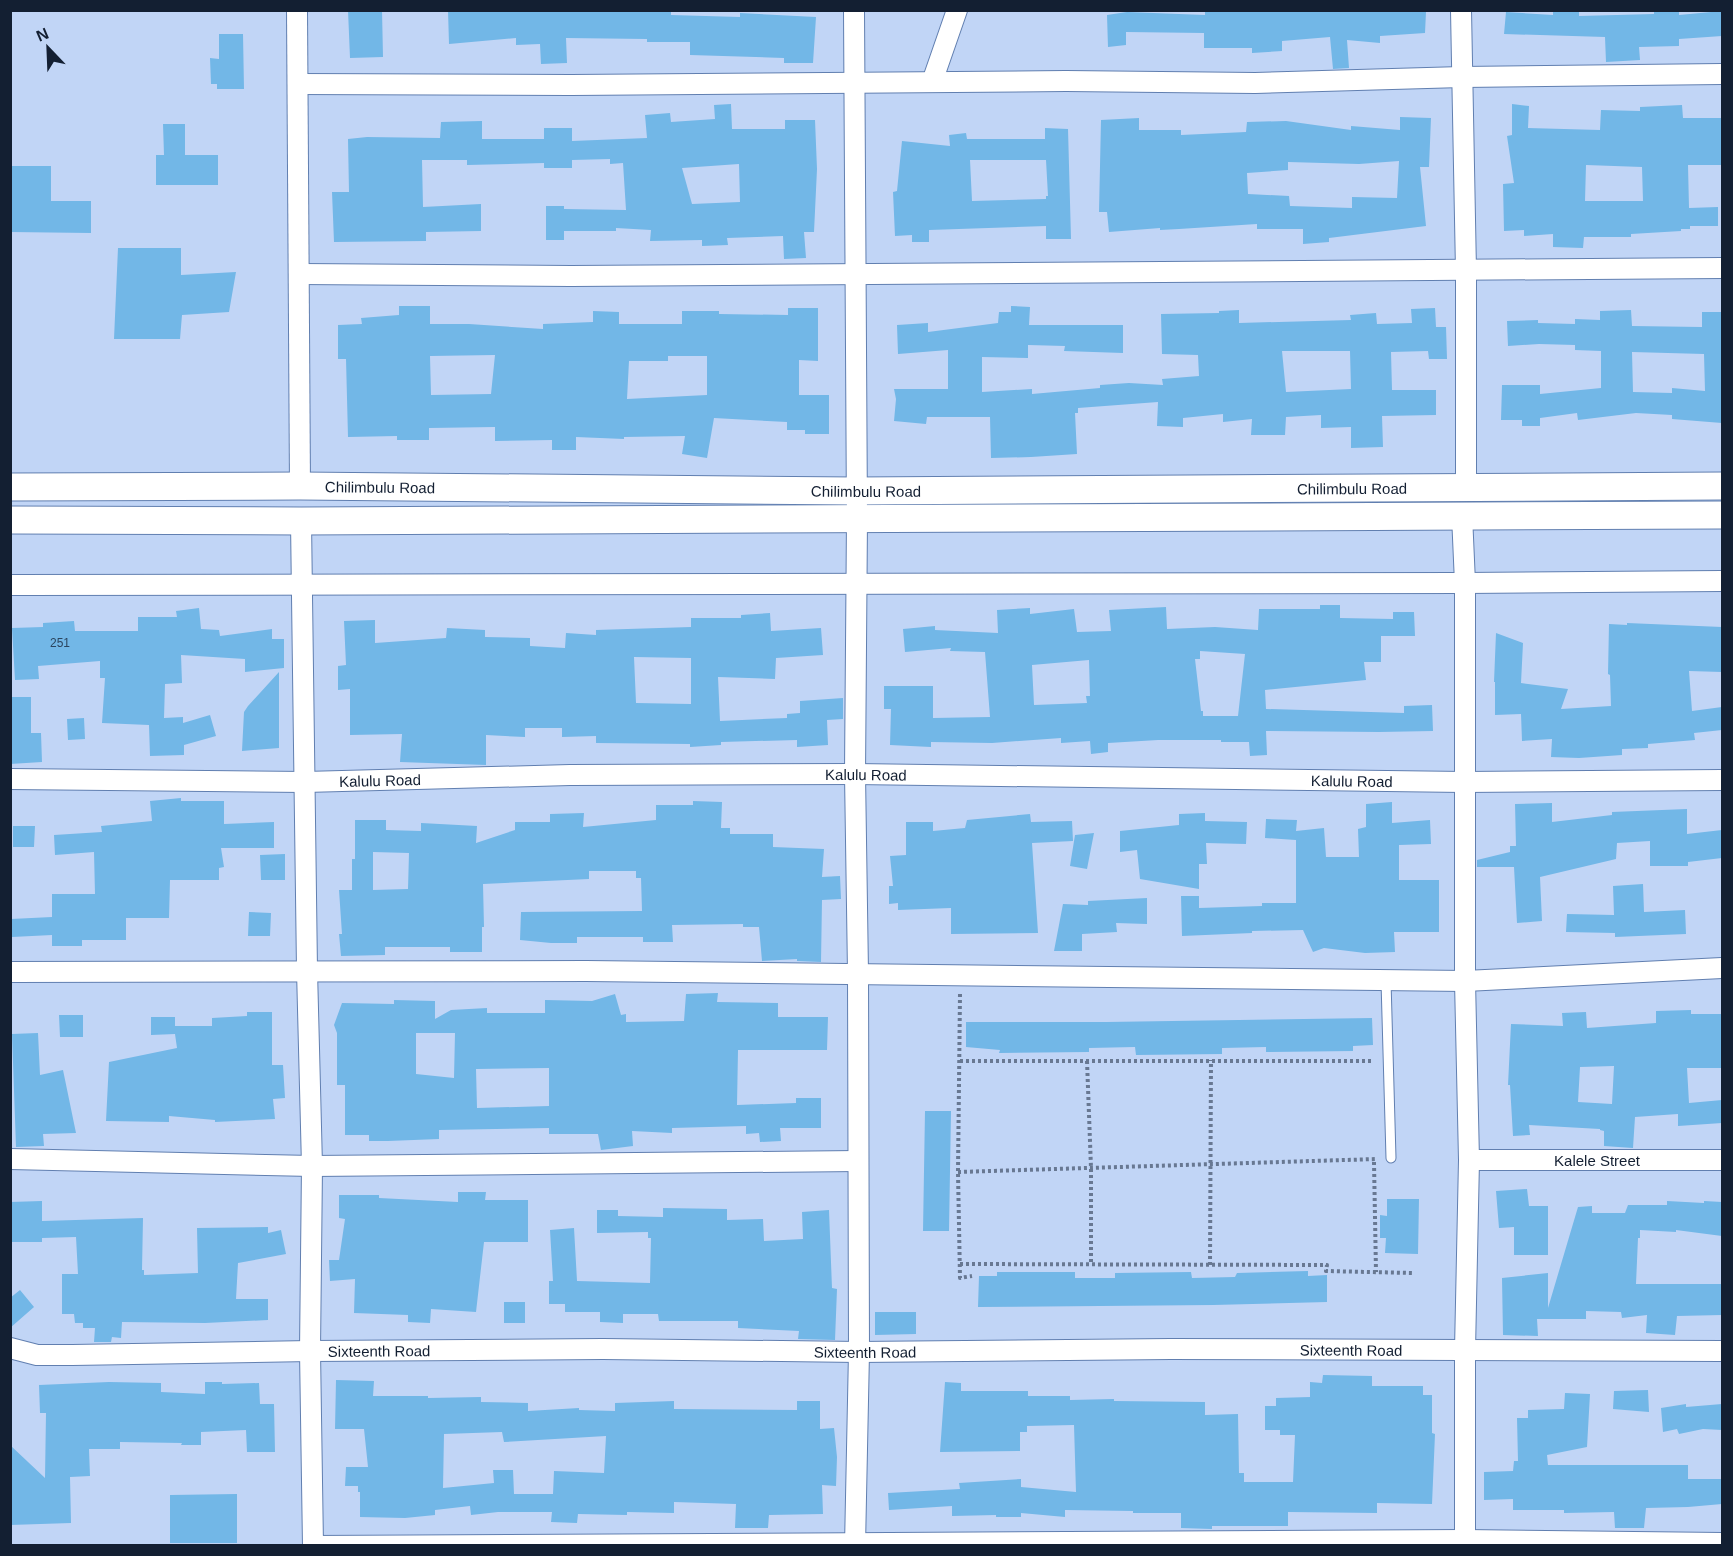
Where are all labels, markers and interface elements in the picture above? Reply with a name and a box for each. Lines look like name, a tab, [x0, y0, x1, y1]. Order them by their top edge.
north arrow	[18, 18, 78, 78]
text: N	[34, 25, 51, 45]
street label: Chilimbulu Road	[325, 478, 435, 496]
street label: Chilimbulu Road	[1297, 479, 1407, 497]
street label: Chilimbulu Road	[811, 482, 921, 500]
house number: 251	[50, 636, 70, 650]
street label: Kalulu Road	[825, 765, 907, 783]
street label: Kalulu Road	[339, 770, 421, 790]
street label: Kalulu Road	[1311, 771, 1393, 790]
street label: Kalele Street	[1554, 1152, 1641, 1169]
street label: Sixteenth Road	[1300, 1341, 1402, 1358]
street label: Sixteenth Road	[328, 1342, 430, 1359]
street label: Sixteenth Road	[814, 1343, 916, 1361]

